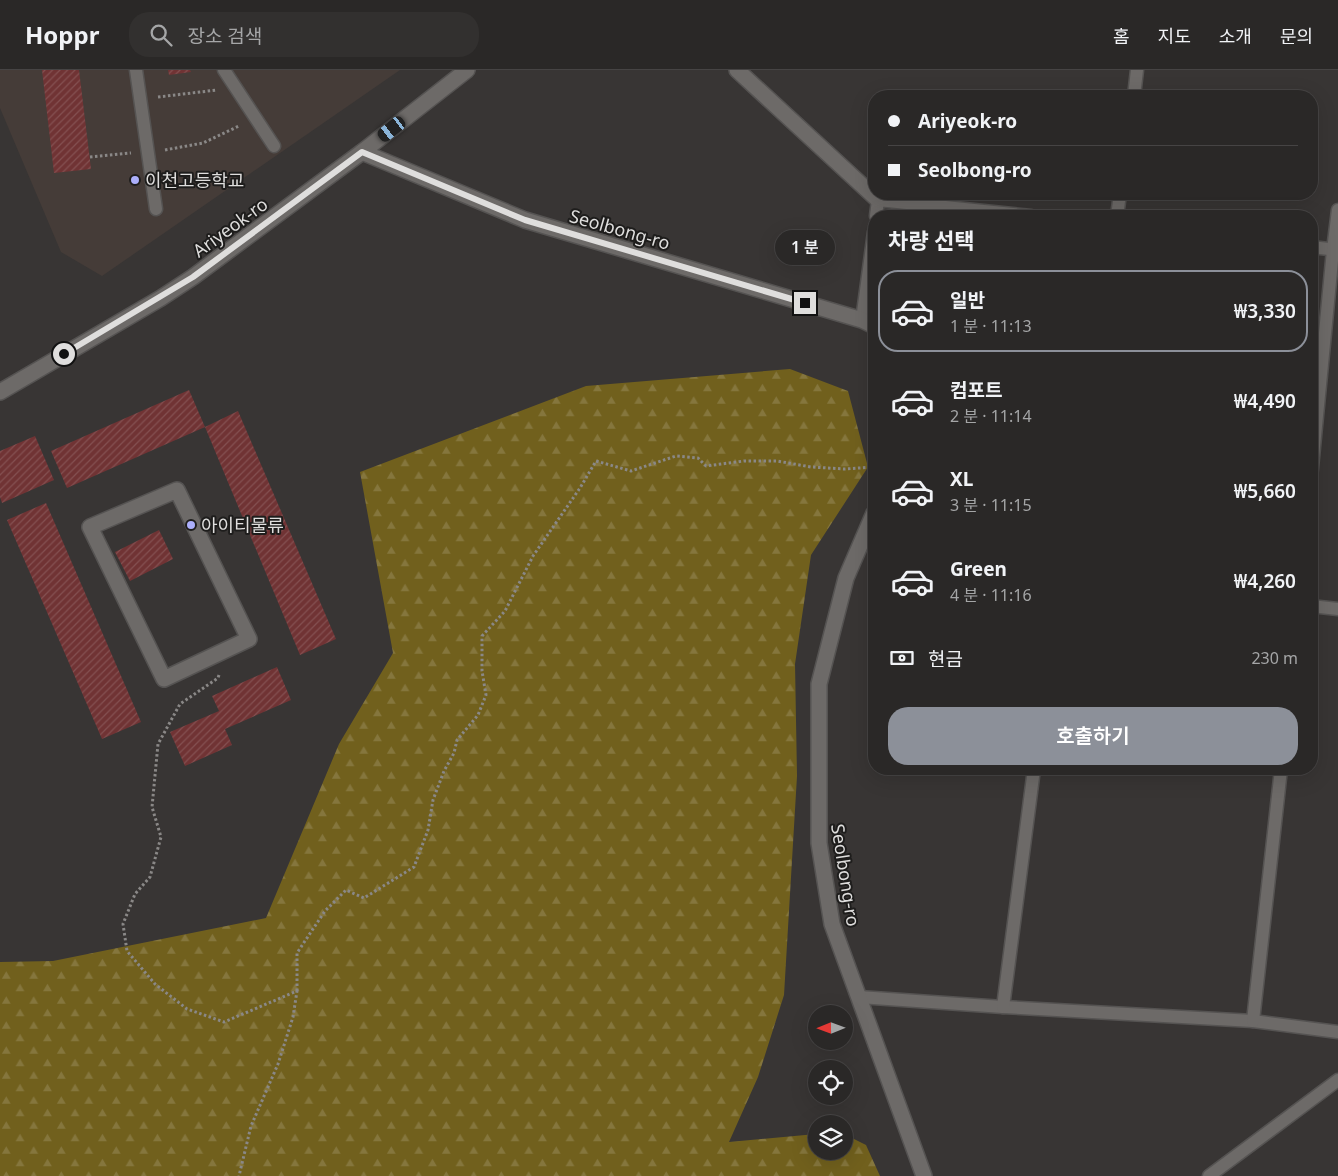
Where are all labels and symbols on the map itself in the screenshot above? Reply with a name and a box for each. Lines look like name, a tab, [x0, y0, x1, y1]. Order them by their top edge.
car	[375, 114, 408, 144]
place label: 이천고등학교	[145, 168, 244, 192]
marker: 이천고등학교	[129, 174, 141, 186]
street label: Ariyeok-ro	[188, 192, 272, 262]
street label: Seolbong-ro	[567, 203, 673, 255]
callout: 1 분	[775, 230, 835, 266]
route end	[794, 292, 816, 314]
route start	[53, 343, 75, 365]
place label: 아이티물류	[201, 513, 284, 537]
marker: 아이티물류	[185, 519, 197, 531]
street label: Seolbong-ro	[826, 822, 866, 928]
north arrow	[808, 1005, 852, 1050]

